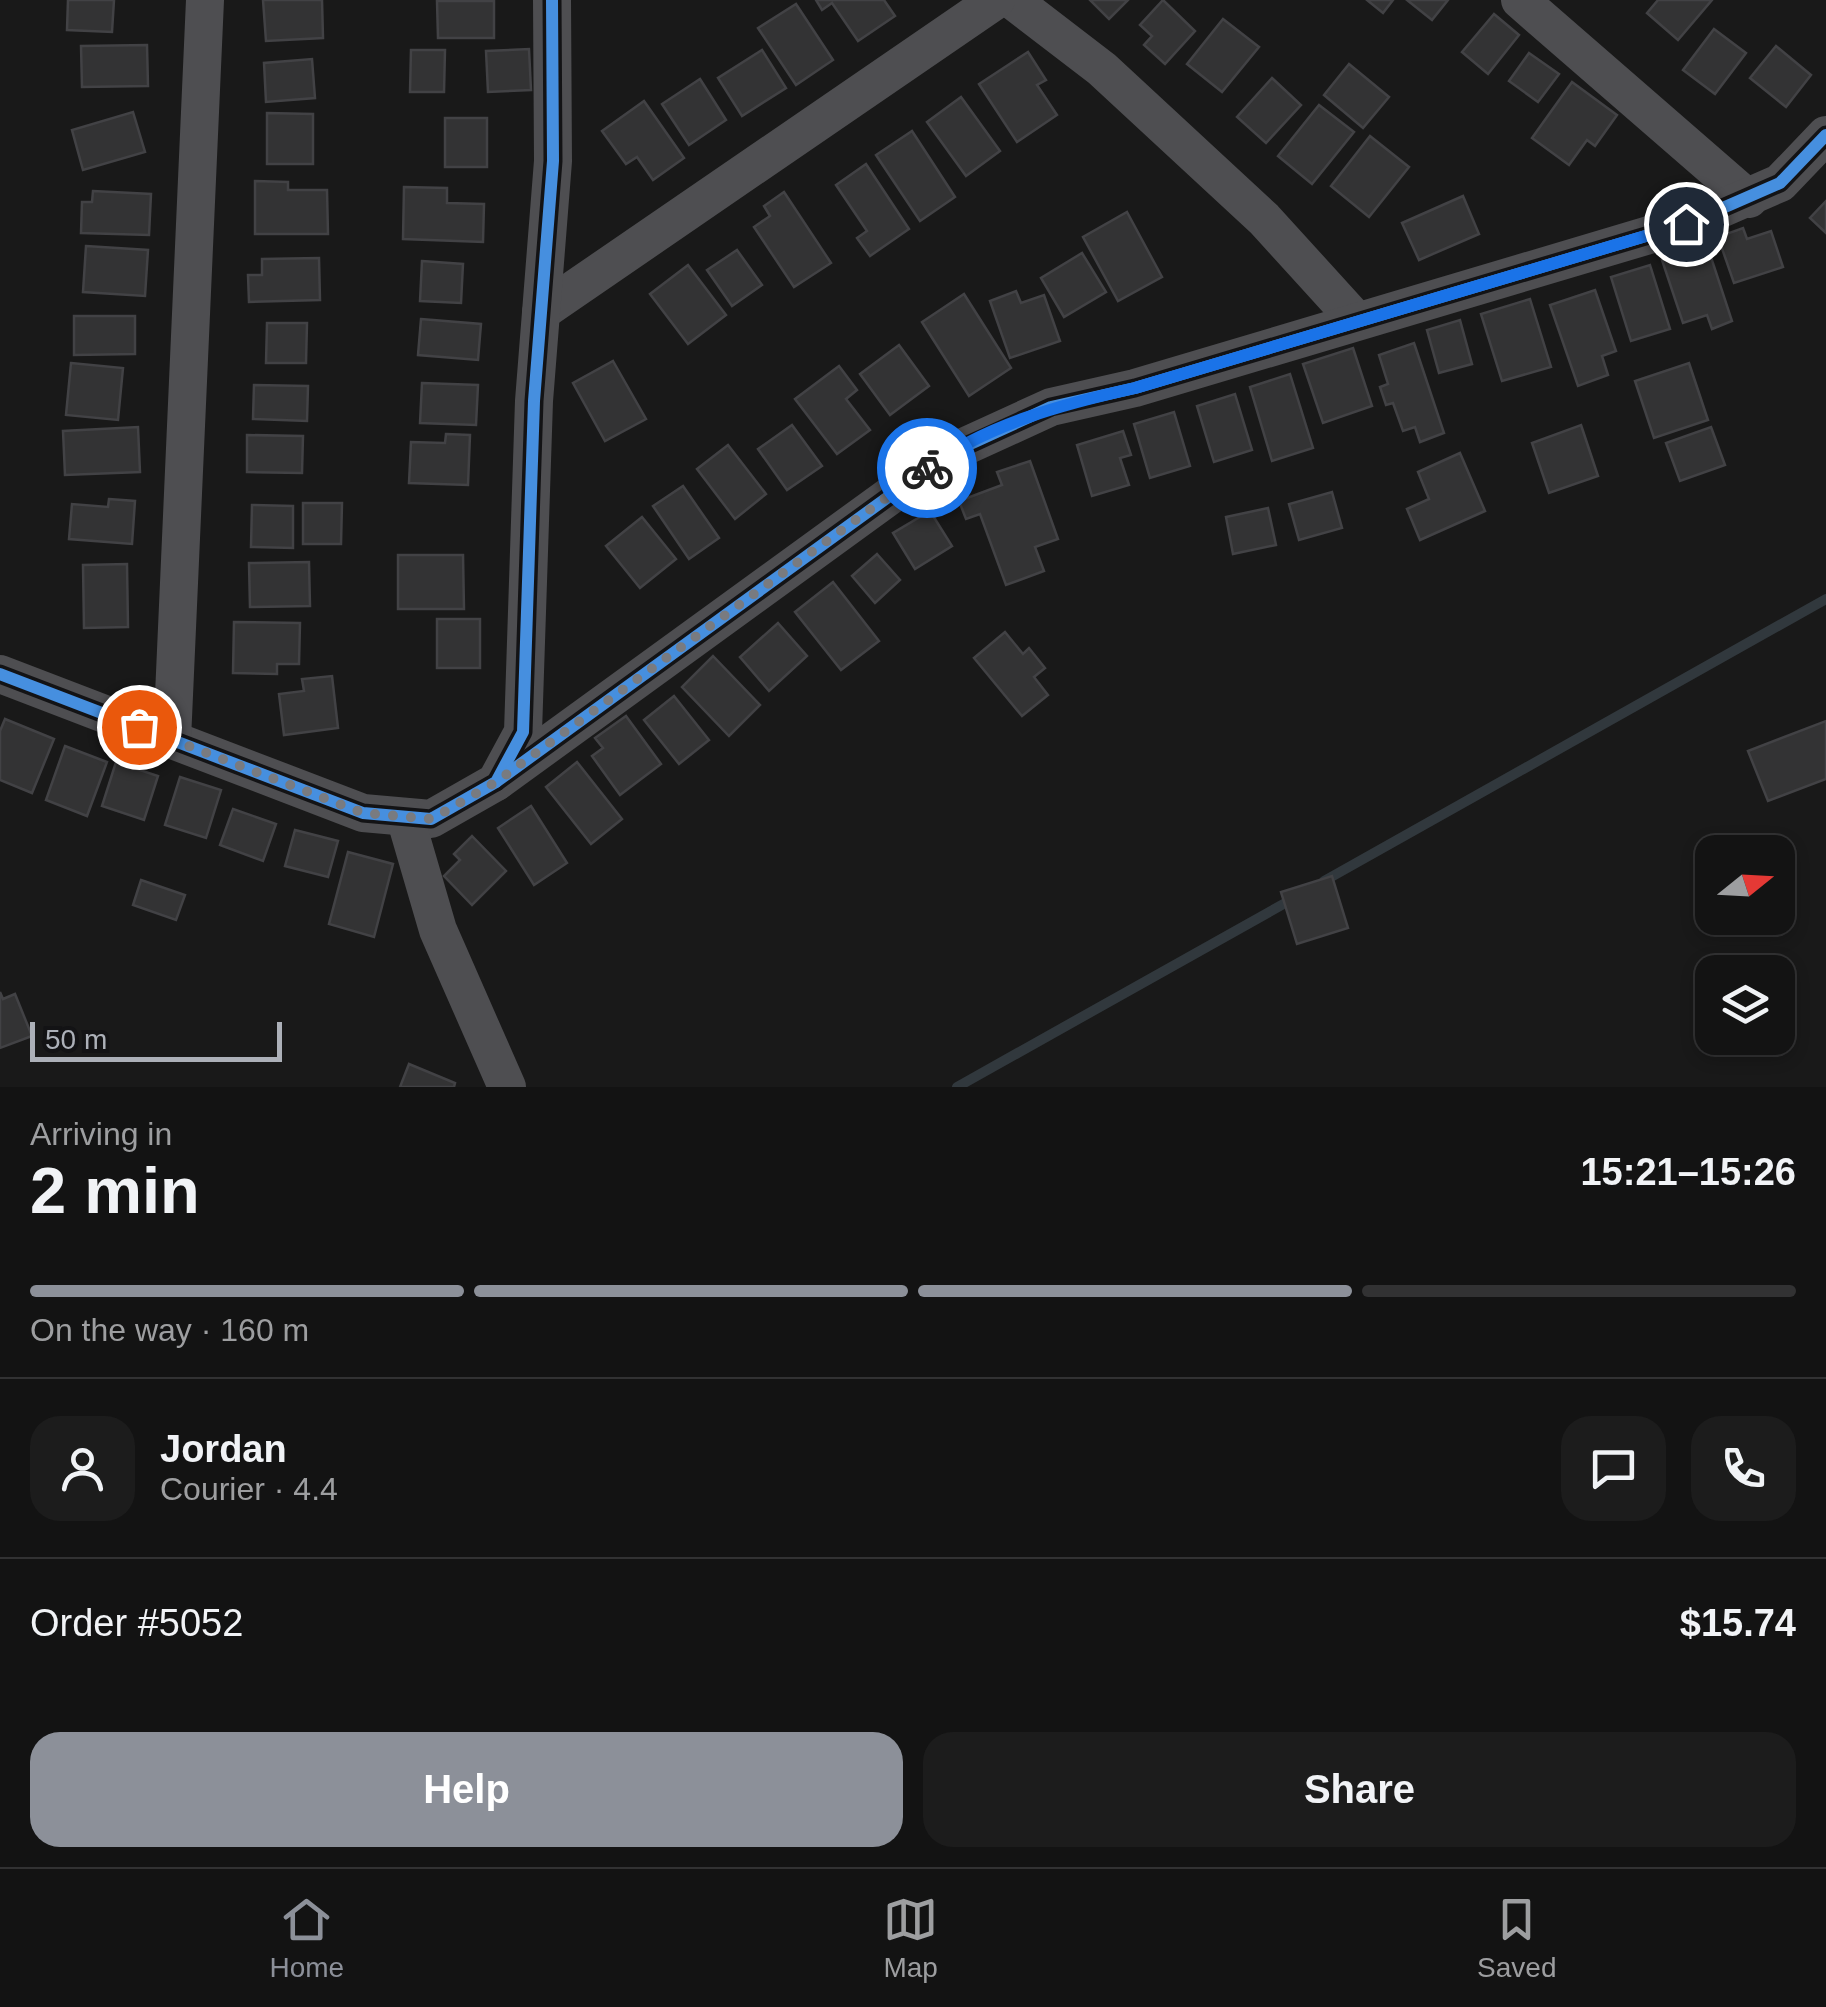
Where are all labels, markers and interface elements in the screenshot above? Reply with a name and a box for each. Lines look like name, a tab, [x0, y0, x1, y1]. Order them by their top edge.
pin	[1644, 182, 1729, 267]
icon: home	[1659, 197, 1714, 252]
courier	[877, 418, 977, 518]
icon: bike	[900, 441, 955, 496]
pin	[97, 685, 182, 770]
icon: bag	[112, 700, 167, 755]
north arrow	[1695, 835, 1795, 935]
map controls	[1695, 835, 1795, 1055]
button: layers	[1695, 955, 1795, 1055]
scale bar	[30, 1017, 282, 1062]
text: 50 m	[45, 1024, 107, 1055]
text: Arriving in	[30, 1116, 172, 1152]
text: 15:21–15:26	[1580, 1151, 1796, 1193]
text: 2 min	[30, 1154, 200, 1227]
text: On the way · 160 m	[30, 1312, 309, 1348]
button: person	[30, 1416, 135, 1521]
button: chat	[1561, 1416, 1666, 1521]
button: phone	[1691, 1416, 1796, 1521]
text: Jordan	[160, 1428, 287, 1470]
text: Courier · 4.4	[160, 1471, 338, 1507]
text: Order #5052	[30, 1602, 243, 1644]
text: $15.74	[1680, 1602, 1796, 1644]
button: Help	[30, 1732, 903, 1847]
button: Share	[923, 1732, 1796, 1847]
tab: Home	[269, 1892, 344, 1984]
tab: Map	[883, 1892, 938, 1984]
tab: Saved	[1477, 1892, 1556, 1984]

